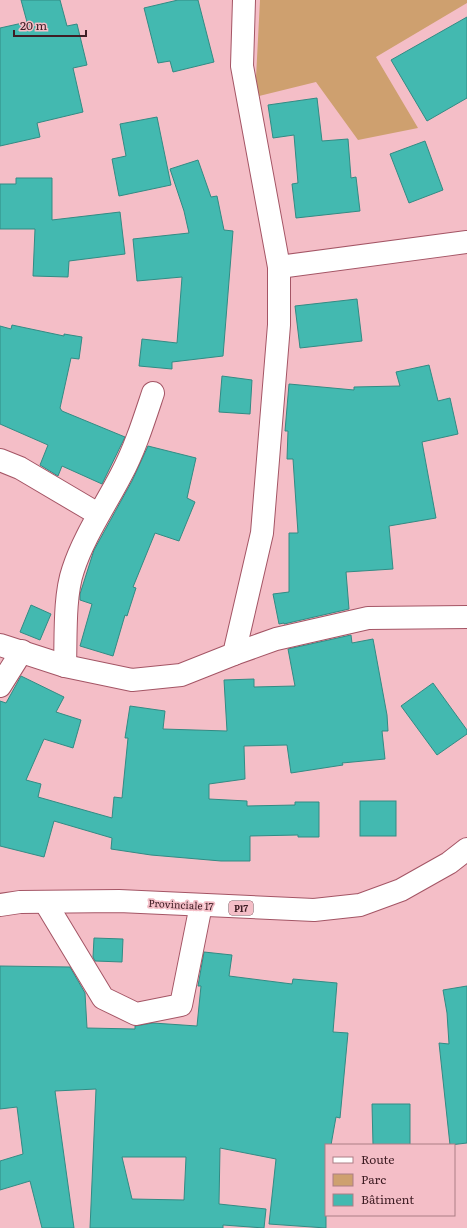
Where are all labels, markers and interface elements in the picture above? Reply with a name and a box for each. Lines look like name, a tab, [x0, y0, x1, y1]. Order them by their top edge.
scale bar	[14, 12, 86, 38]
text: 20 m	[20, 16, 47, 34]
street label: Provinciale 17	[148, 895, 214, 913]
road number: P17	[229, 901, 253, 915]
legend	[325, 1144, 455, 1216]
text: Route	[361, 1150, 395, 1168]
text: Parc	[361, 1170, 386, 1188]
text: Bâtiment	[361, 1190, 414, 1208]

